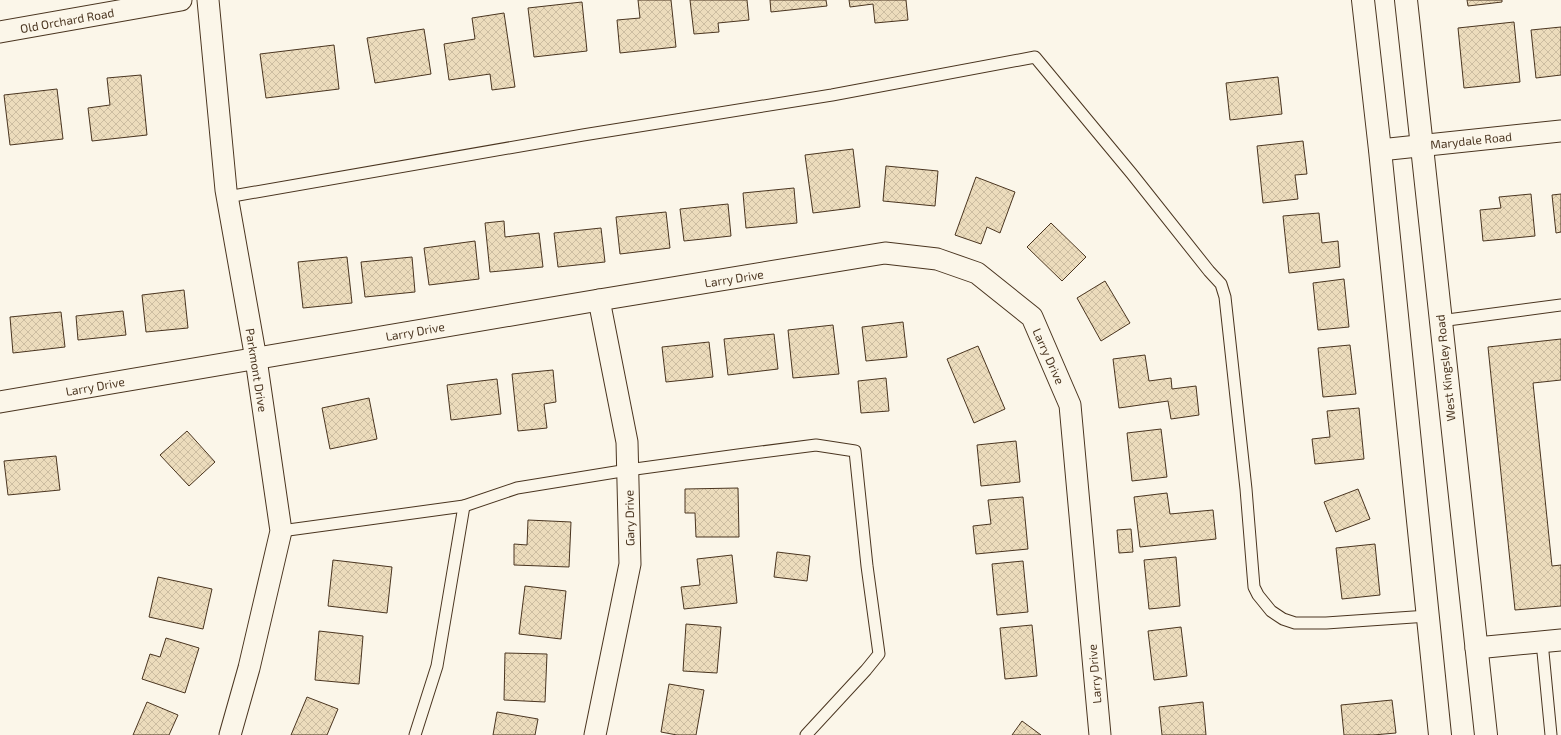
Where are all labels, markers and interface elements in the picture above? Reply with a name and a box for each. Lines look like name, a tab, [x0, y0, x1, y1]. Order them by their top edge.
street label: Old Orchard Road	[19, 5, 115, 35]
street label: Marydale Road	[1429, 129, 1513, 151]
street label: Larry Drive	[703, 266, 765, 290]
street label: West Kingsley Road	[1432, 314, 1458, 422]
street label: Larry Drive	[384, 319, 446, 343]
street label: Larry Drive	[1030, 326, 1068, 386]
street label: Parkmont Drive	[243, 327, 271, 413]
street label: Larry Drive	[64, 374, 126, 398]
street label: Gary Drive	[622, 490, 636, 546]
street label: Larry Drive	[1084, 644, 1104, 704]

